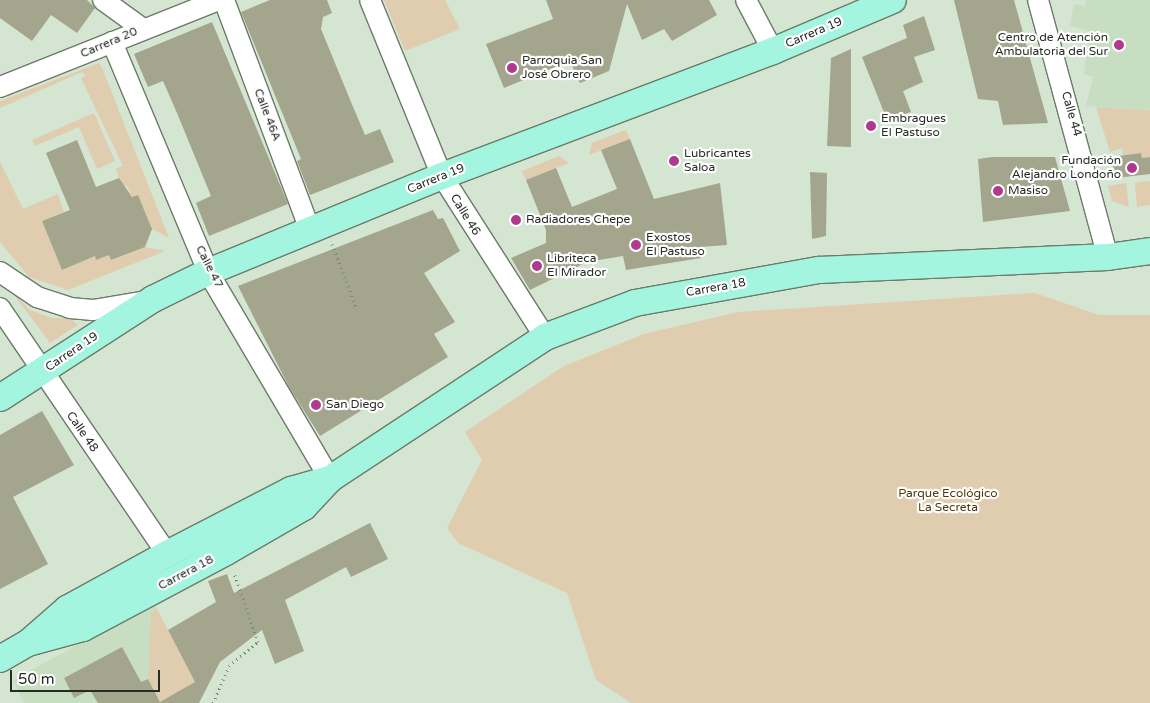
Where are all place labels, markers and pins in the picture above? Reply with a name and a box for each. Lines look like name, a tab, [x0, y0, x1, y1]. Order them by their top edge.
place label: Centro de Atención Ambulatoria del Sur	[995, 31, 1108, 59]
marker: Centro de Atención Ambulatoria del Sur	[1112, 38, 1126, 52]
place label: Parroquia San José Obrero	[522, 54, 602, 82]
marker: Parroquia San José Obrero	[506, 62, 518, 74]
place label: Embragues El Pastuso	[881, 112, 946, 140]
marker: Embragues El Pastuso	[865, 120, 877, 132]
place label: Lubricantes Saloa	[684, 147, 751, 175]
place label: Fundación Alejandro Londoño	[1012, 154, 1121, 182]
marker: Lubricantes Saloa	[668, 155, 680, 167]
marker: Fundación Alejandro Londoño	[1125, 161, 1139, 175]
place label: Masiso	[1008, 184, 1048, 198]
marker: Masiso	[992, 185, 1004, 197]
place label: Radiadores Chepe	[526, 213, 630, 227]
marker: Radiadores Chepe	[510, 214, 522, 226]
place label: Exostos El Pastuso	[646, 231, 705, 259]
marker: Exostos El Pastuso	[630, 239, 642, 251]
place label: Libriteca El Mirador	[547, 252, 606, 280]
marker: Libriteca El Mirador	[531, 260, 543, 272]
place label: San Diego	[326, 398, 384, 412]
marker: San Diego	[310, 399, 322, 411]

